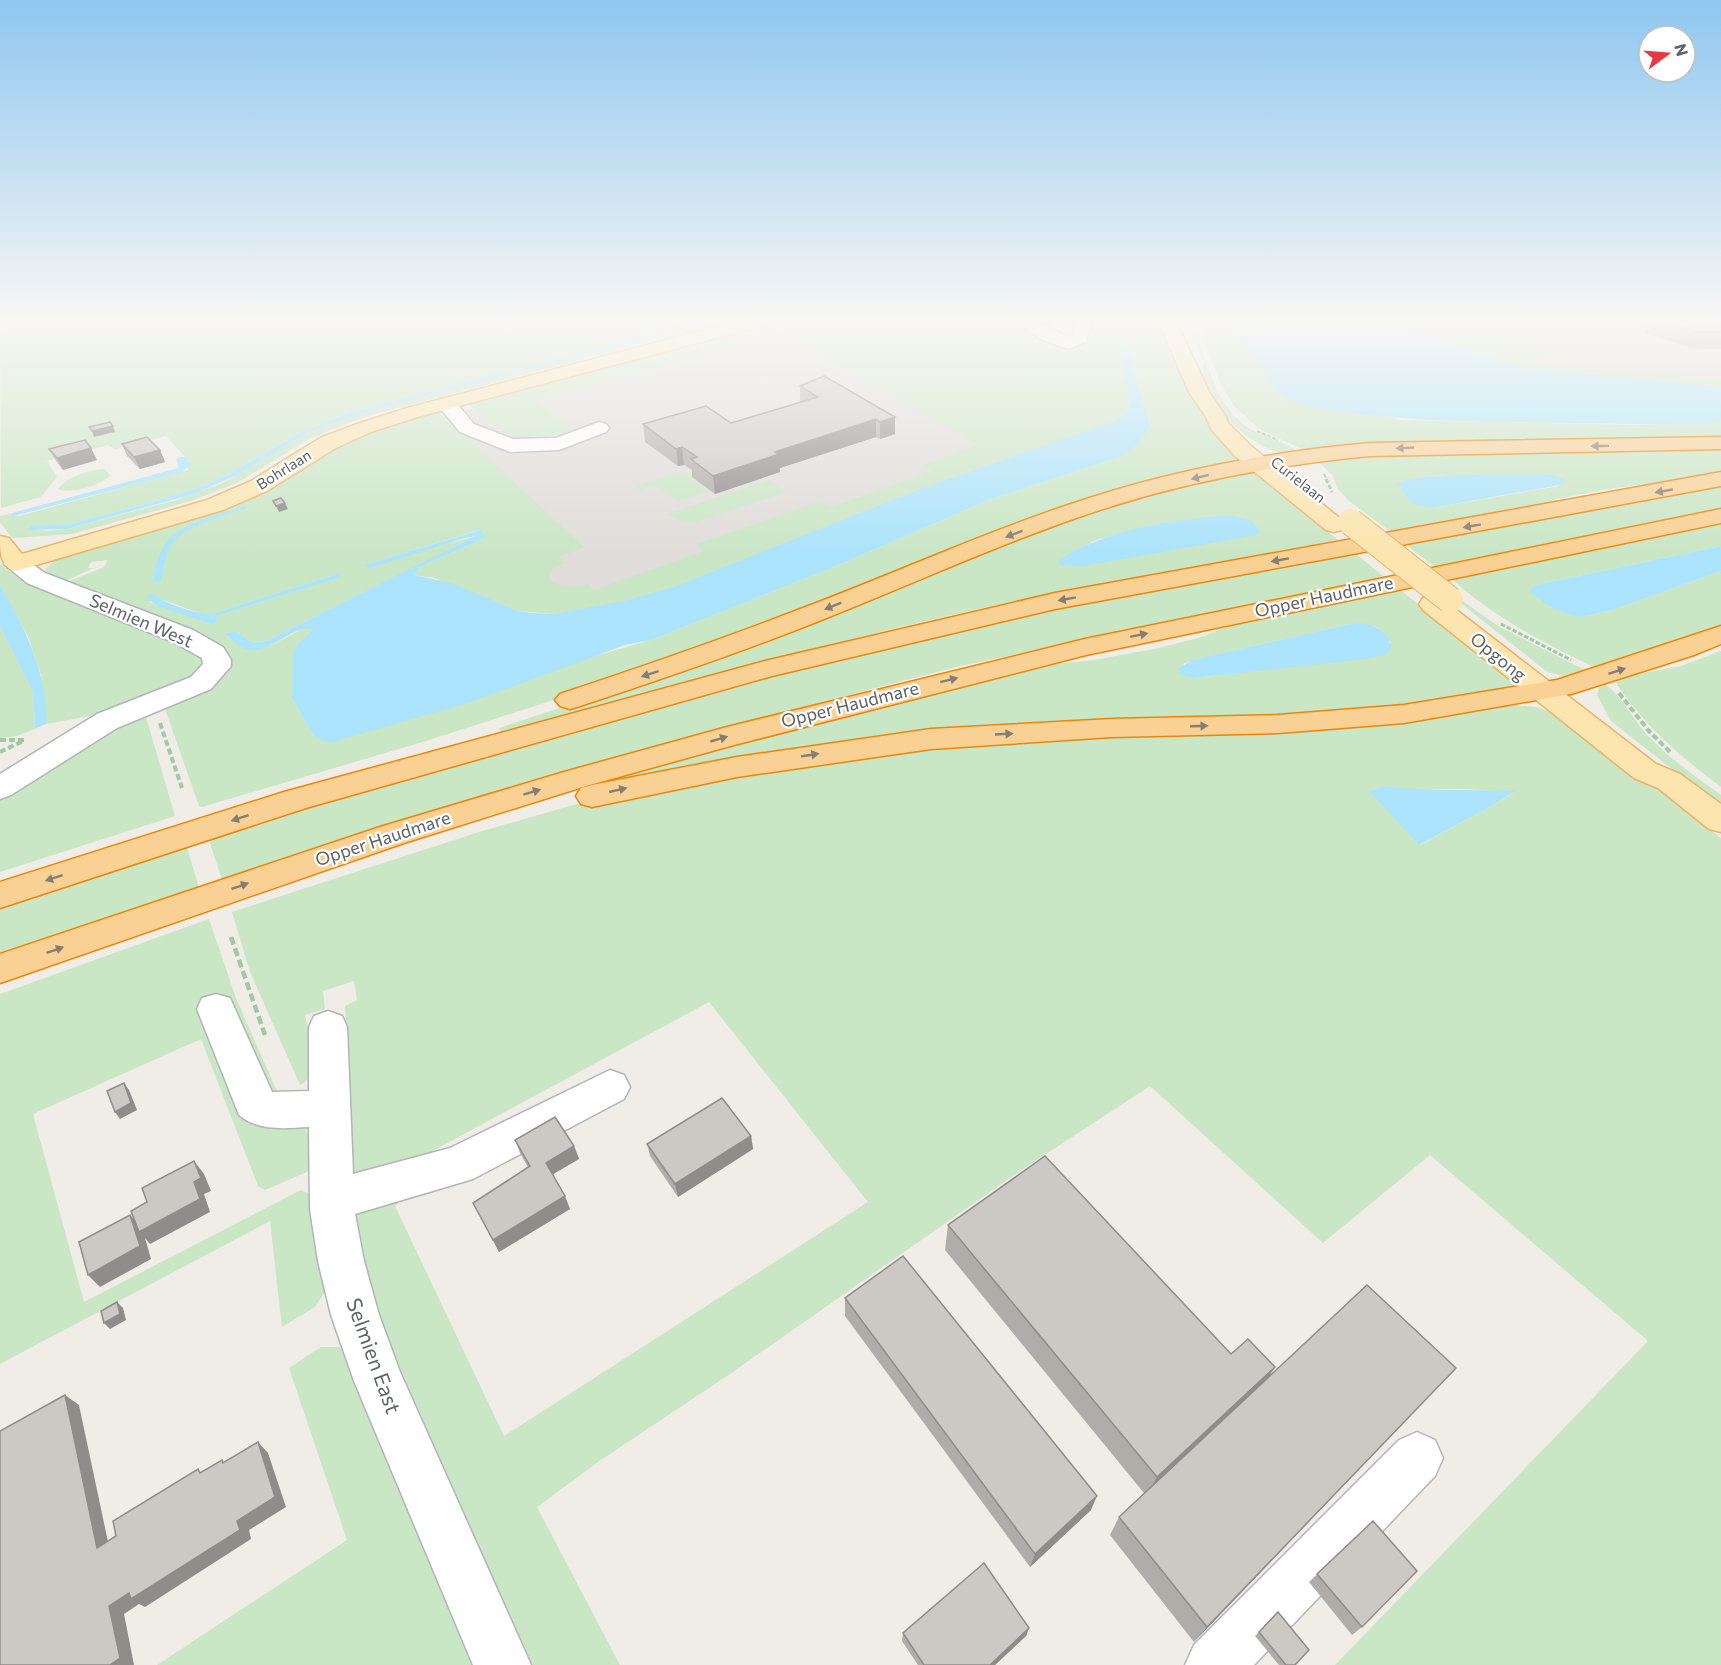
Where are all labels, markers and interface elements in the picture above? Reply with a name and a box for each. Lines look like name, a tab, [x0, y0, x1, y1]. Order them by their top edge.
north arrow	[1637, 24, 1697, 84]
text: N	[1671, 41, 1693, 58]
one-way arrow	[1590, 441, 1609, 451]
one-way arrow	[1395, 444, 1414, 453]
street label: Bohrlaan	[253, 445, 314, 493]
street label: Curielaan	[1268, 452, 1330, 506]
one-way arrow	[1190, 473, 1209, 482]
one-way arrow	[1654, 487, 1673, 496]
one-way arrow	[1462, 522, 1481, 531]
one-way arrow	[1005, 529, 1023, 539]
one-way arrow	[1270, 556, 1289, 565]
street label: Opper Haudmare	[1253, 571, 1395, 621]
street label: Selmien West	[86, 588, 196, 652]
one-way arrow	[1058, 595, 1077, 604]
one-way arrow	[824, 602, 842, 611]
street label: Opgong	[1466, 627, 1531, 686]
one-way arrow	[1129, 630, 1148, 640]
one-way arrow	[1608, 665, 1626, 675]
one-way arrow	[641, 669, 659, 679]
one-way arrow	[940, 674, 958, 684]
street label: Opper Haudmare	[779, 676, 921, 732]
one-way arrow	[1189, 721, 1208, 731]
one-way arrow	[994, 729, 1013, 738]
one-way arrow	[710, 734, 728, 743]
one-way arrow	[801, 751, 820, 760]
one-way arrow	[609, 785, 628, 795]
one-way arrow	[523, 787, 541, 797]
street label: Opper Haudmare	[312, 806, 453, 870]
one-way arrow	[230, 813, 248, 823]
one-way arrow	[45, 874, 63, 883]
one-way arrow	[231, 881, 249, 891]
one-way arrow	[46, 945, 64, 955]
street label: Selmien East	[342, 1294, 407, 1417]

